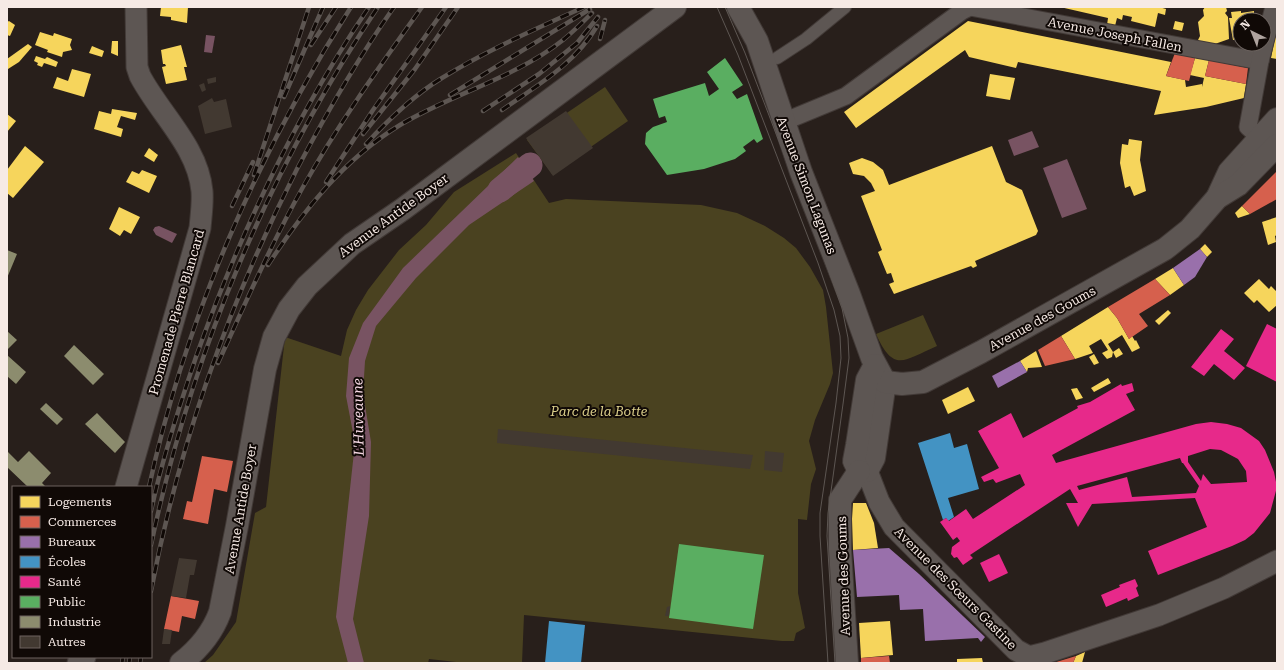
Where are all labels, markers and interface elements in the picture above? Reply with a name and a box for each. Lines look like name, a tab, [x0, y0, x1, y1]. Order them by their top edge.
north arrow	[1232, 12, 1272, 52]
street label: Avenue Joseph Fallen	[1047, 14, 1184, 55]
text: N	[1238, 17, 1253, 33]
street label: Avenue Simon Lagunas	[773, 114, 840, 256]
street label: Avenue Antide Boyer	[336, 170, 451, 260]
street label: Promenade Pierre Blancard	[146, 227, 207, 397]
street label: Avenue des Goums	[986, 283, 1098, 354]
water label: L'Huveaune	[349, 378, 367, 457]
park label: Parc de la Botte	[550, 404, 648, 419]
street label: Avenue Antide Boyer	[222, 442, 259, 575]
legend	[12, 486, 152, 658]
text: Logements	[48, 495, 112, 509]
text: Commerces	[48, 515, 117, 529]
street label: Avenue des Goums	[834, 516, 853, 636]
street label: Avenue des Sœurs Gastine	[891, 524, 1020, 653]
text: Bureaux	[48, 535, 96, 549]
text: Écoles	[48, 555, 86, 569]
text: Santé	[48, 575, 81, 589]
text: Public	[48, 595, 86, 609]
text: Industrie	[48, 615, 101, 629]
text: Autres	[48, 635, 86, 649]

